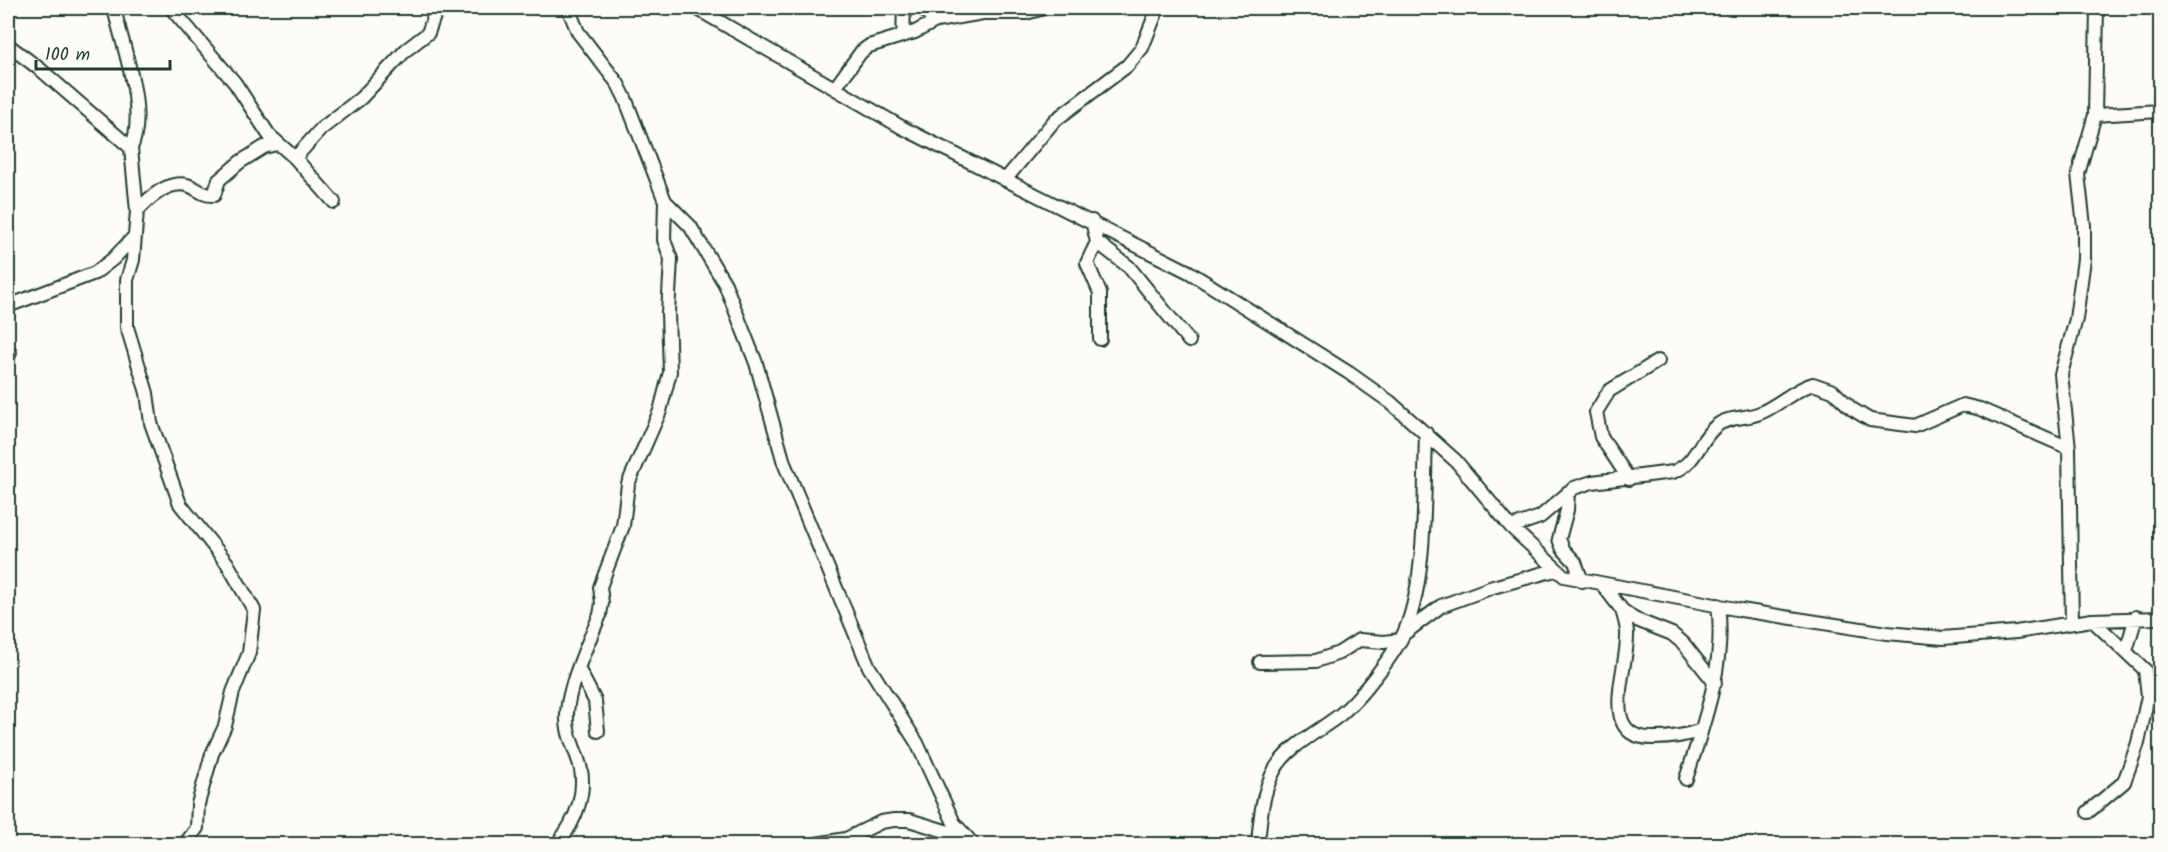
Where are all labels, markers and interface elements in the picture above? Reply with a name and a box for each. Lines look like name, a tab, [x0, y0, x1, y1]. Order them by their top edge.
scale bar	[36, 33, 170, 71]
text: 100 m	[45, 41, 90, 70]

